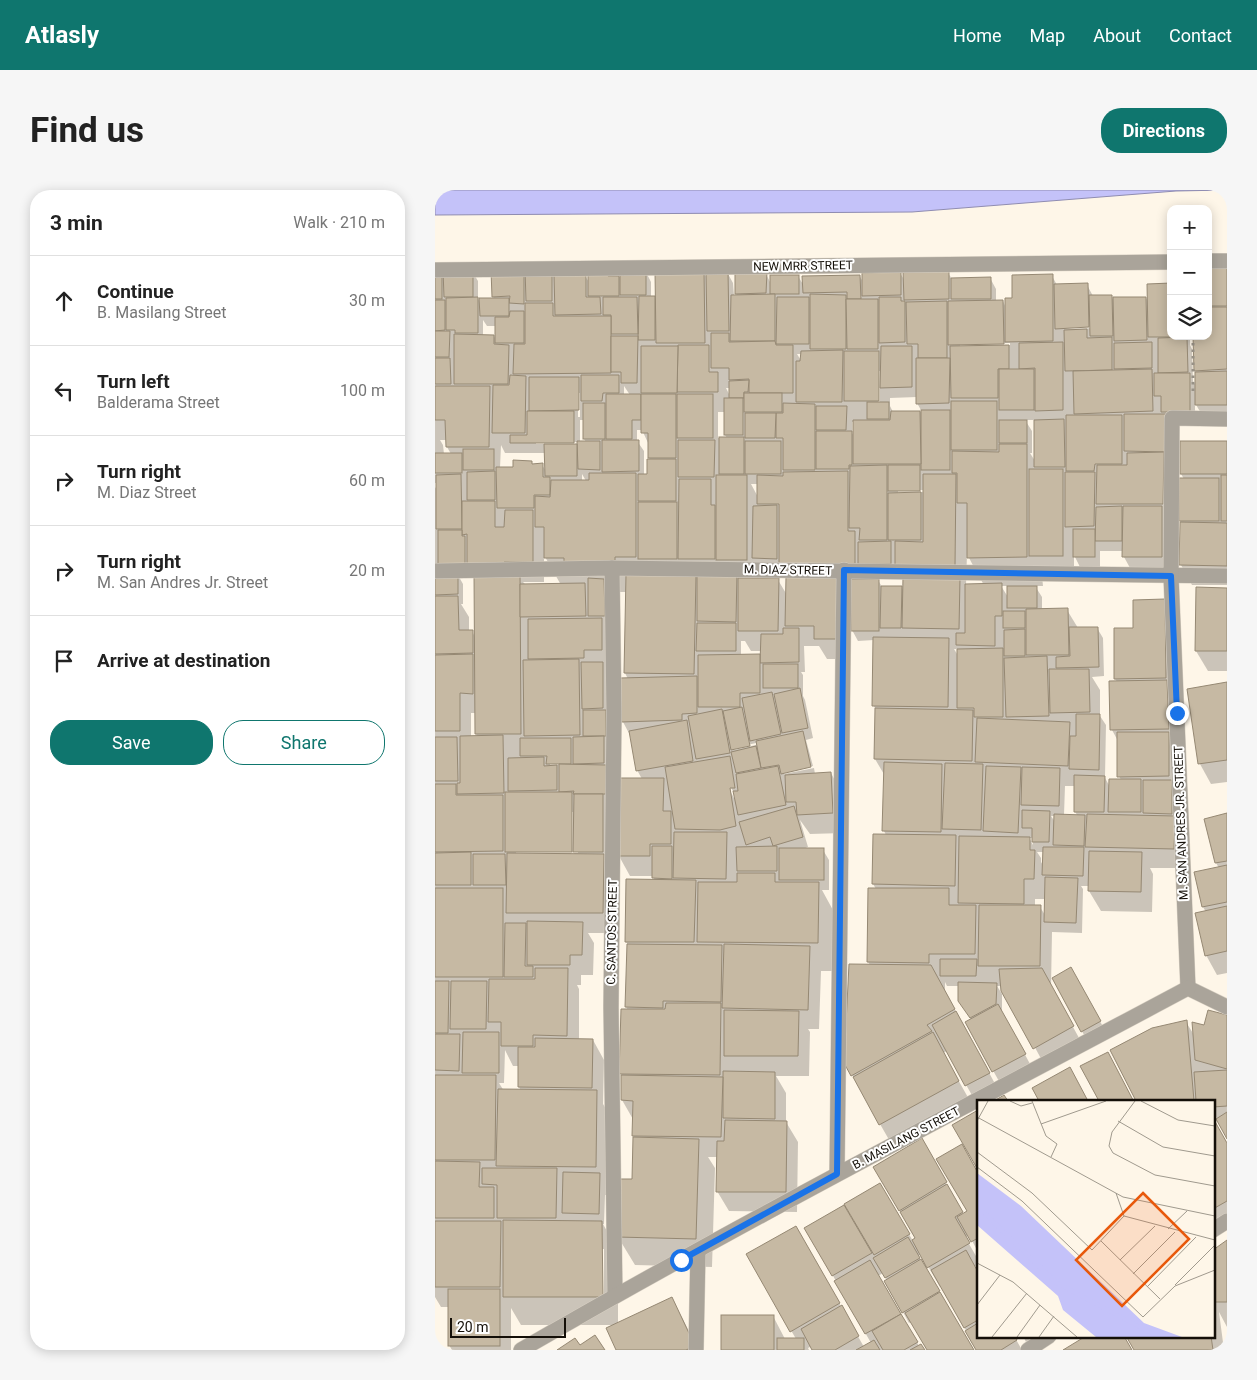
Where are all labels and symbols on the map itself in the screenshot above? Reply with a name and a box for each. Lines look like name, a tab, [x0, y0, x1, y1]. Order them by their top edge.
street label: NEW MRR STREET	[753, 258, 853, 274]
street label: M. DIAZ STREET	[744, 562, 832, 578]
route end	[1166, 702, 1189, 725]
street label: M. SAN ANDRES JR. STREET	[1171, 746, 1191, 900]
street label: C. SANTOS STREET	[604, 879, 620, 985]
inset map	[977, 1100, 1215, 1338]
street label: B. MASILANG STREET	[850, 1104, 962, 1172]
route start	[670, 1249, 693, 1272]
scale bar	[450, 1315, 566, 1338]

